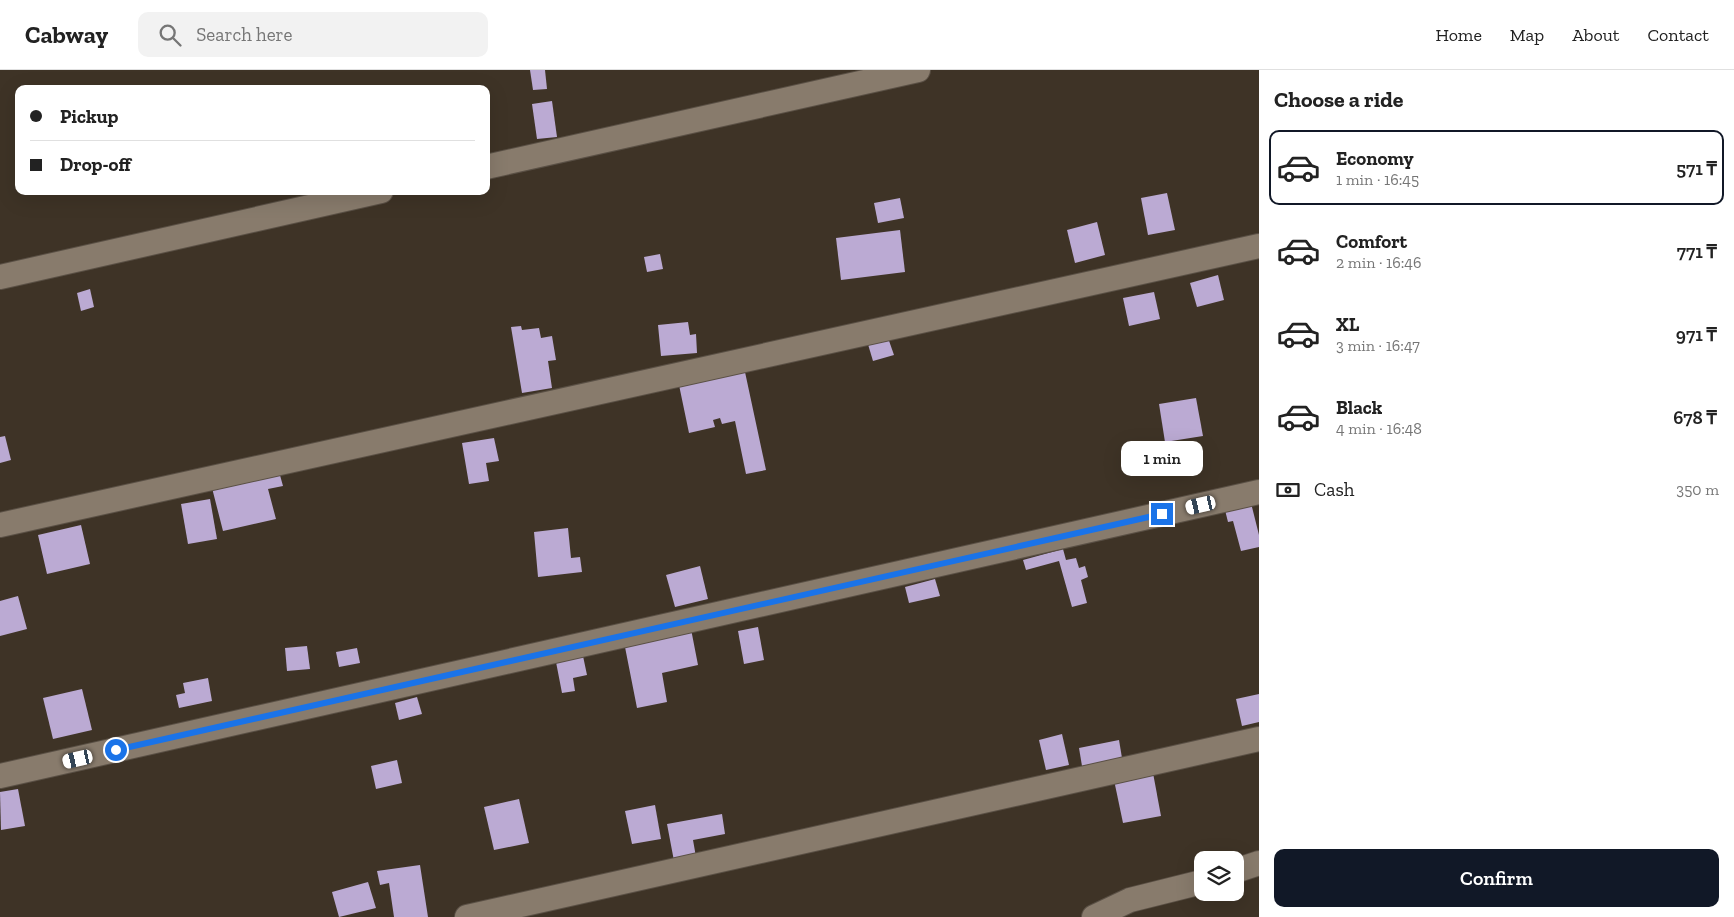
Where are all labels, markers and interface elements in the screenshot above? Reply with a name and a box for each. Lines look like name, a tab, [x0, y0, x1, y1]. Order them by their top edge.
search box	[138, 12, 488, 57]
text: Cabway	[25, 20, 108, 49]
icon: search	[156, 21, 184, 49]
text: Search here	[196, 23, 292, 46]
text: Home	[1435, 24, 1482, 46]
text: Map	[1510, 24, 1544, 46]
text: About	[1572, 24, 1619, 46]
text: Contact	[1647, 24, 1709, 46]
text: Choose a ride	[1274, 86, 1404, 113]
text: Pickup	[60, 105, 118, 128]
icon: car	[1276, 145, 1321, 190]
text: Economy	[1336, 147, 1414, 170]
text: Drop-off	[60, 153, 131, 176]
text: 571 ₸	[1676, 157, 1717, 180]
text: 1 min · 16:45	[1336, 170, 1419, 189]
icon: car	[1276, 228, 1321, 273]
text: Comfort	[1336, 230, 1407, 253]
text: 771 ₸	[1677, 240, 1717, 263]
text: 2 min · 16:46	[1336, 253, 1421, 272]
icon: car	[1276, 311, 1321, 356]
text: XL	[1336, 313, 1359, 336]
text: 971 ₸	[1676, 323, 1717, 346]
text: 3 min · 16:47	[1336, 336, 1420, 355]
icon: car	[1276, 394, 1321, 439]
text: Black	[1336, 396, 1382, 419]
text: 678 ₸	[1673, 406, 1717, 429]
text: 4 min · 16:48	[1336, 419, 1422, 438]
callout: 1 min	[1121, 442, 1203, 476]
text: 1 min	[1143, 449, 1181, 468]
icon: cash	[1274, 476, 1302, 504]
text: Cash	[1314, 478, 1354, 501]
text: 350 m	[1676, 480, 1719, 499]
car	[1184, 494, 1217, 516]
route end	[1151, 503, 1173, 525]
route start	[105, 739, 127, 761]
car	[61, 748, 94, 770]
button: Confirm	[1274, 849, 1719, 907]
map controls	[1194, 851, 1244, 901]
button: layers	[1194, 851, 1244, 901]

